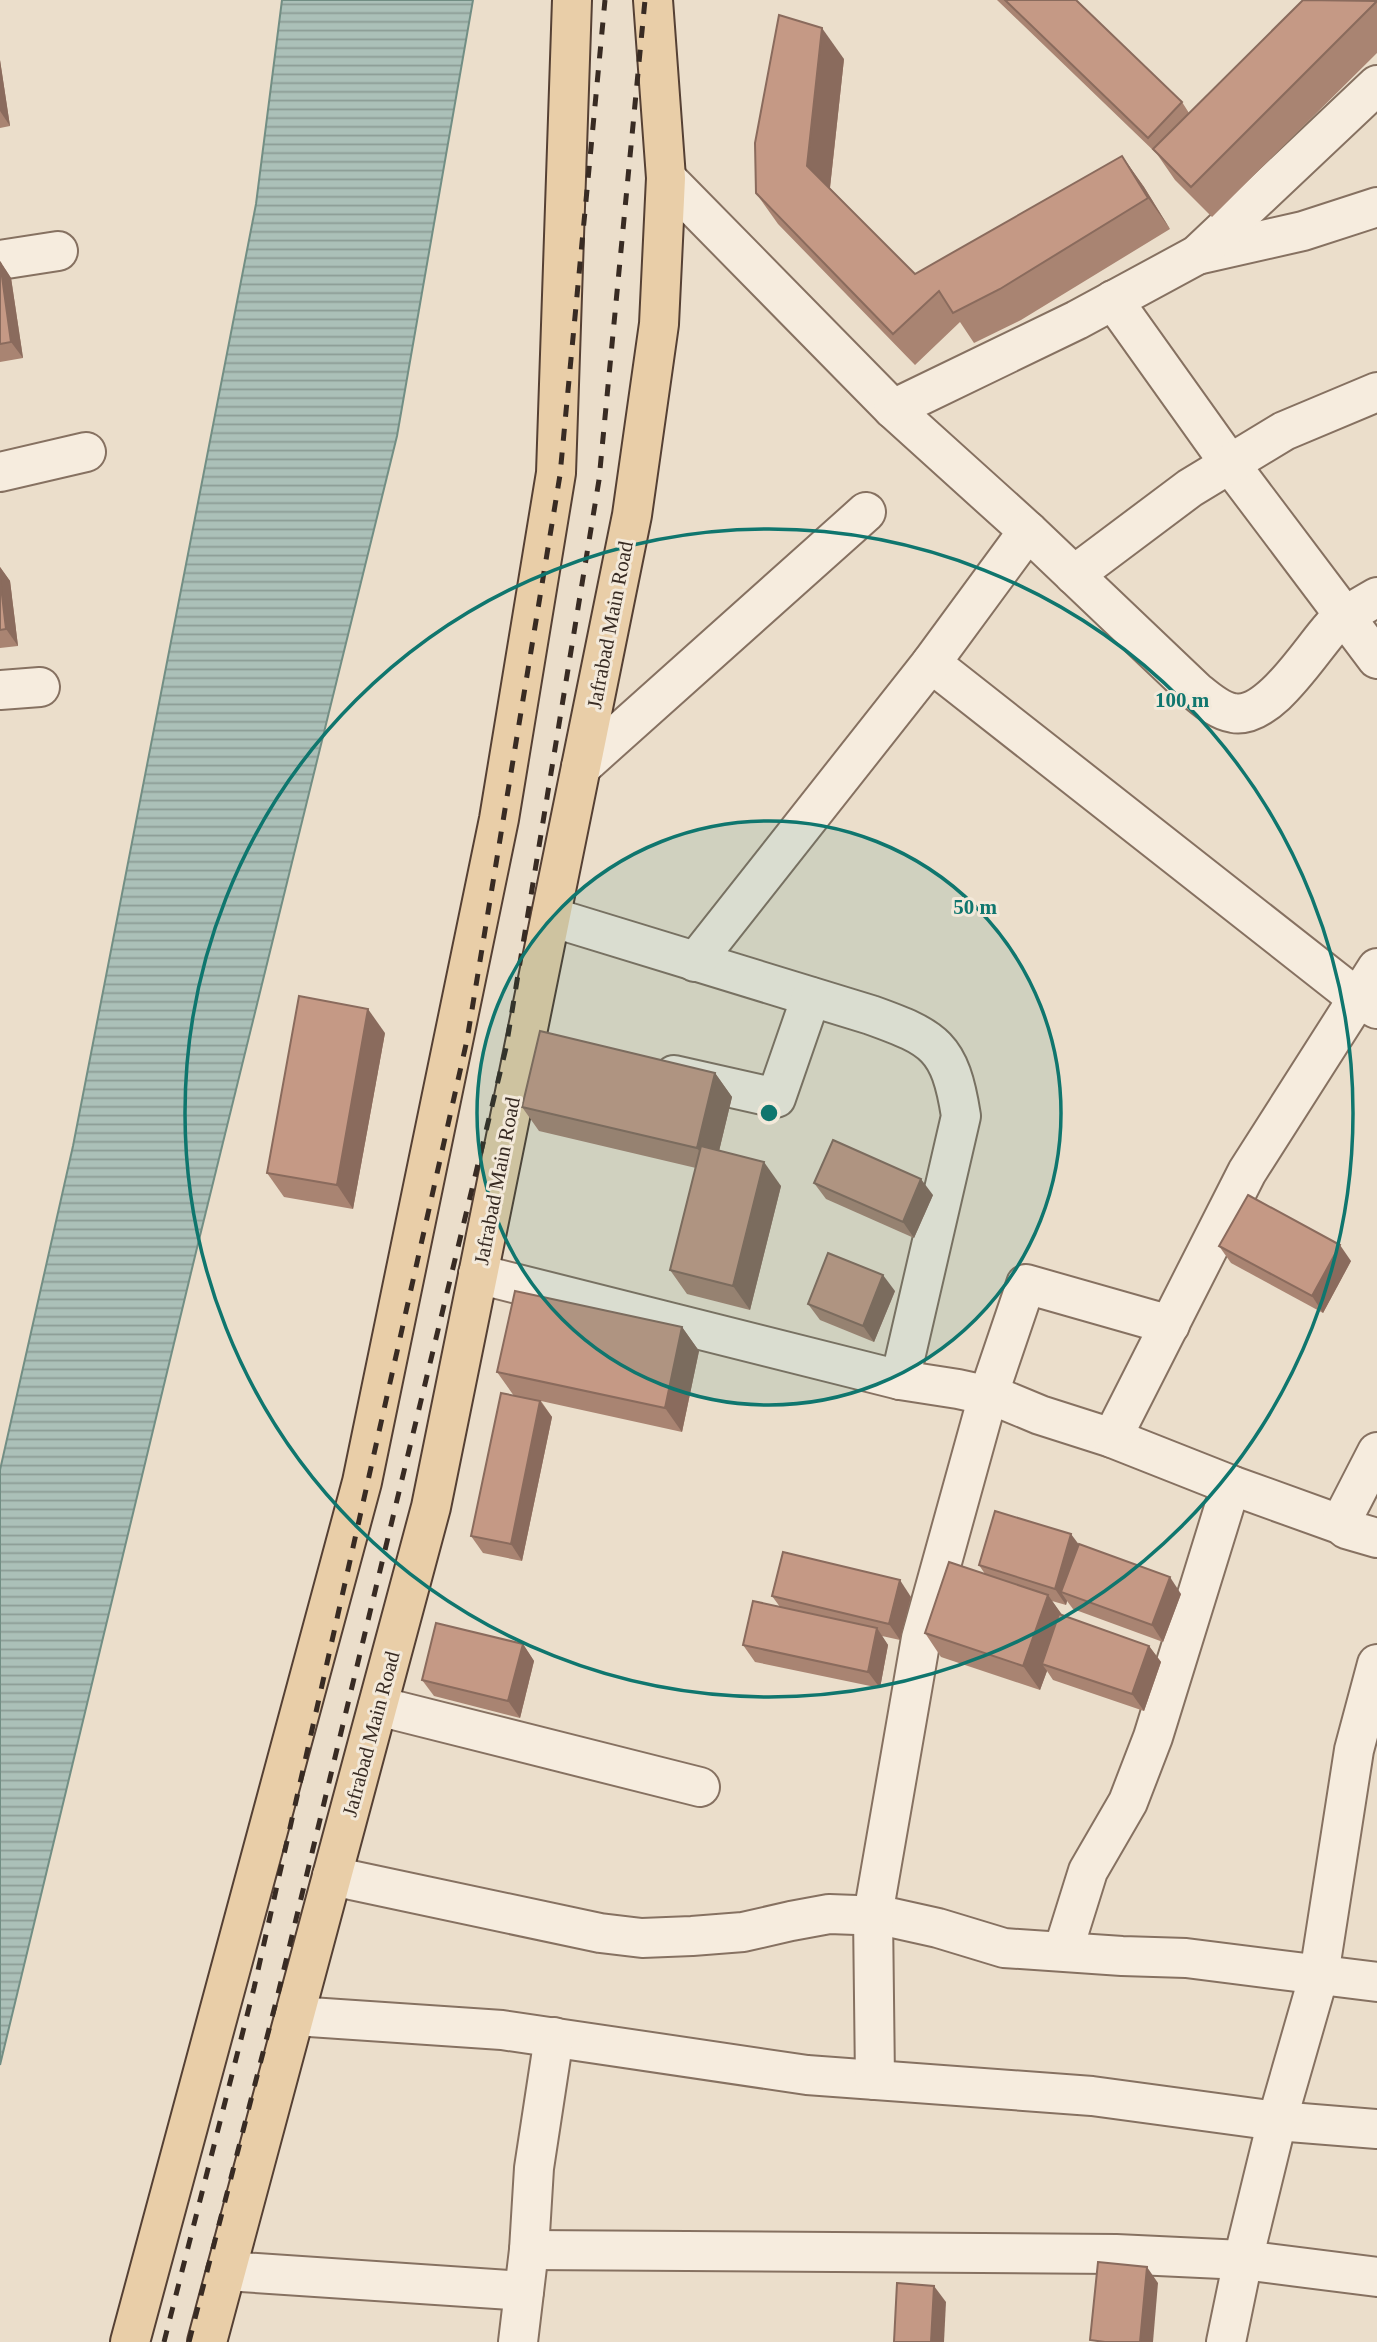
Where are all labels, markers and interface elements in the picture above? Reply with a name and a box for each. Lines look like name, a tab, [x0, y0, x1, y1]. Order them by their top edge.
street label: Jafrabad Main Road	[582, 539, 638, 711]
text: 100 m	[1155, 688, 1210, 712]
text: 50 m	[953, 895, 997, 919]
street label: Jafrabad Main Road	[469, 1095, 525, 1267]
centre of rings	[757, 1101, 781, 1125]
street label: Jafrabad Main Road	[337, 1648, 405, 1819]

